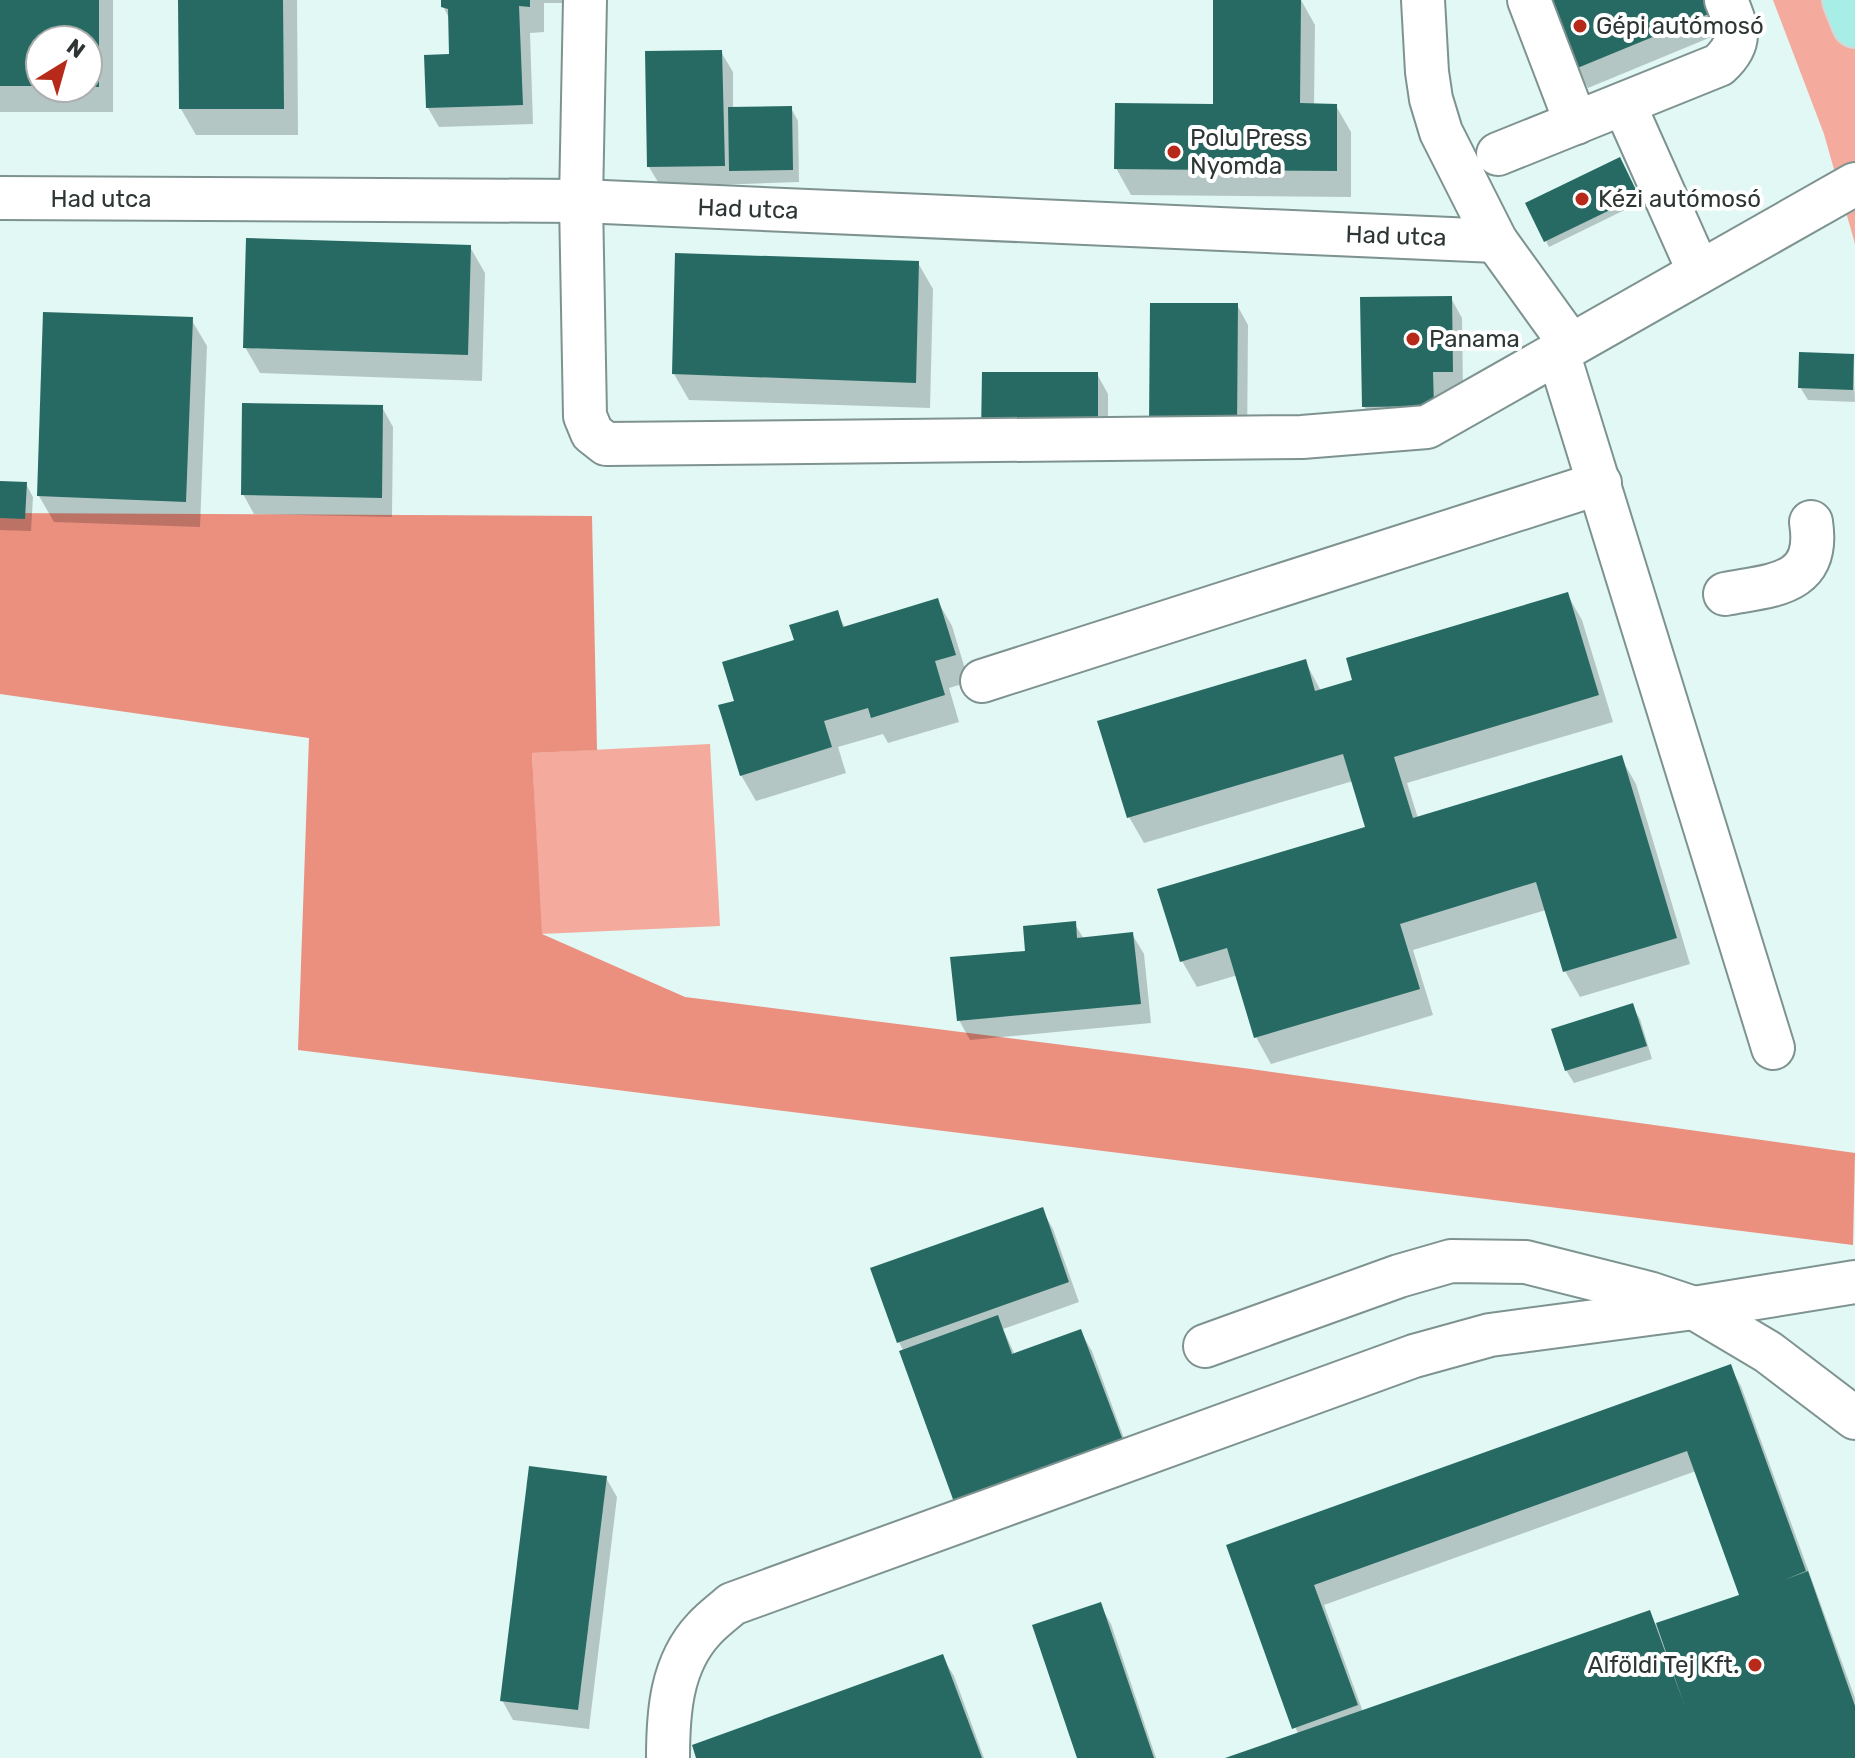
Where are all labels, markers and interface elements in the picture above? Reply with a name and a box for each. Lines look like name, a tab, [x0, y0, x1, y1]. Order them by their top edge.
place label: Gépi autómosó	[1596, 12, 1764, 40]
marker: Gépi autómosó	[1571, 17, 1589, 35]
north arrow	[24, 24, 104, 104]
text: N	[61, 33, 90, 64]
place label: Polu Press Nyomda	[1190, 124, 1307, 180]
marker: Polu Press Nyomda	[1165, 143, 1183, 161]
street label: Had utca	[51, 185, 151, 213]
place label: Kézi autómosó	[1598, 185, 1761, 213]
marker: Kézi autómosó	[1573, 190, 1591, 208]
street label: Had utca	[697, 193, 799, 225]
street label: Had utca	[1345, 220, 1447, 252]
place label: Panama	[1429, 325, 1520, 353]
marker: Panama	[1404, 330, 1422, 348]
place label: Alföldi Tej Kft.	[1587, 1651, 1739, 1679]
marker: Alföldi Tej Kft.	[1746, 1656, 1764, 1674]

